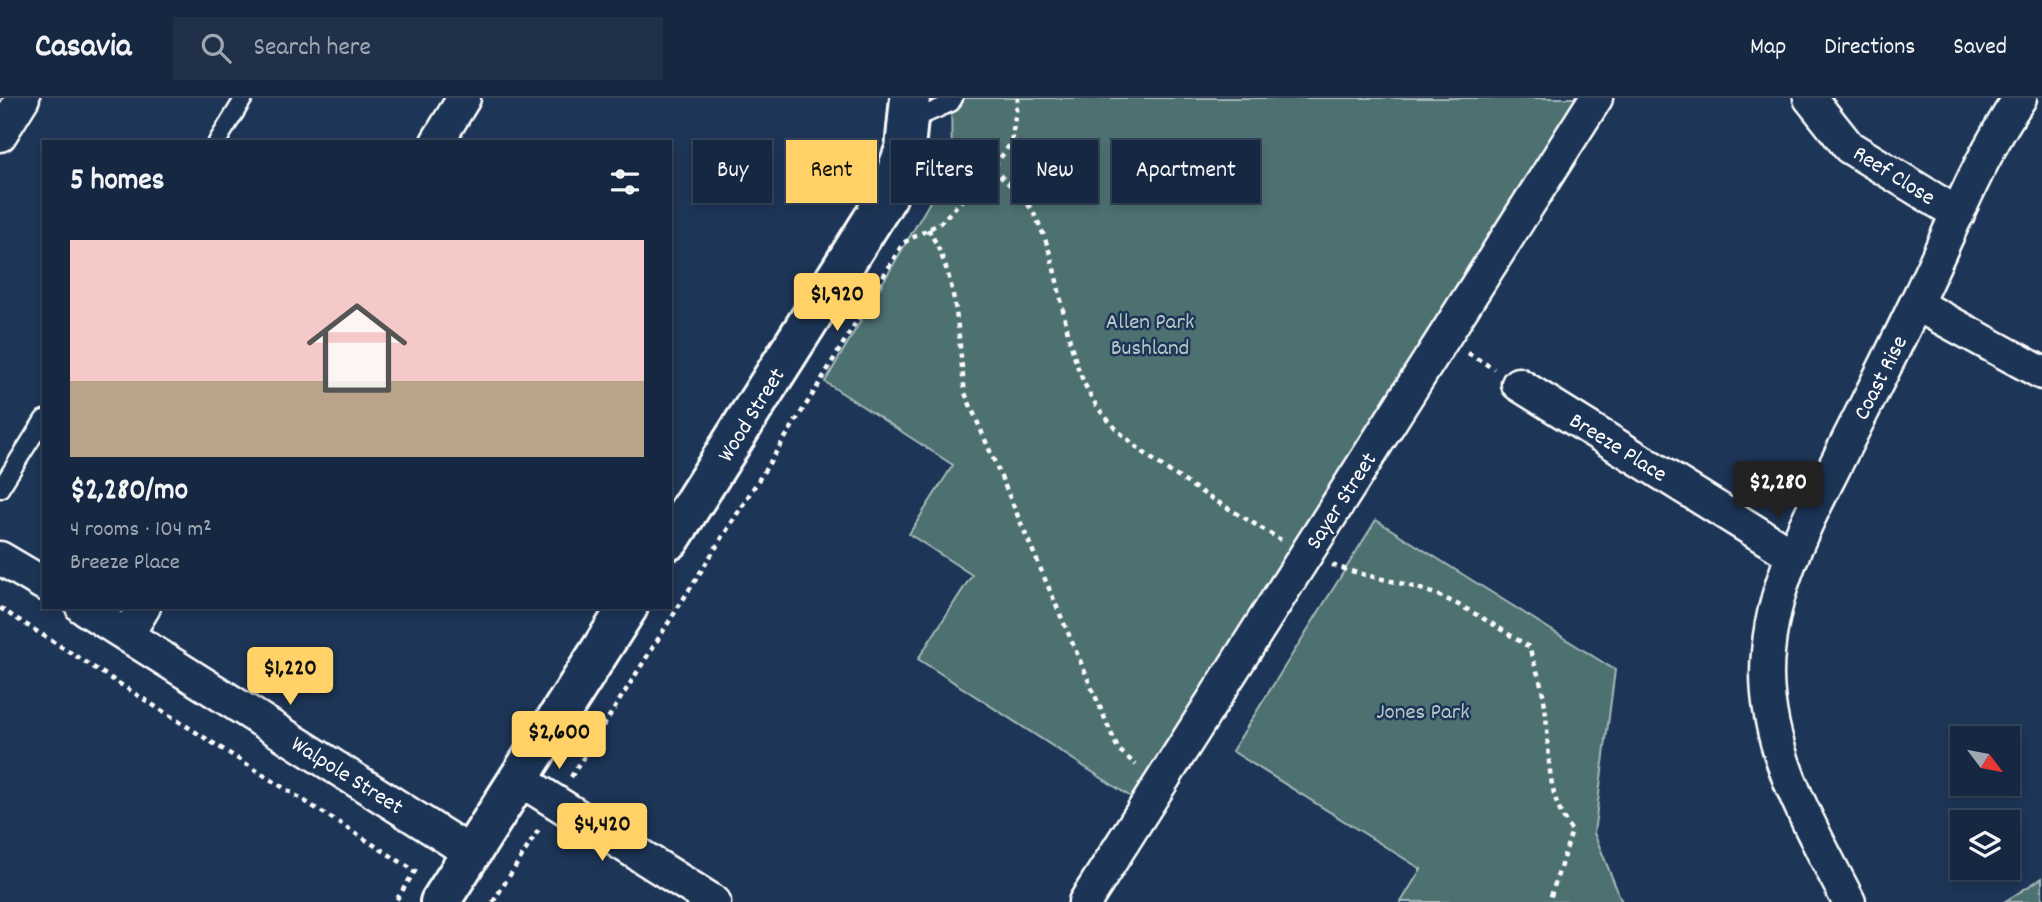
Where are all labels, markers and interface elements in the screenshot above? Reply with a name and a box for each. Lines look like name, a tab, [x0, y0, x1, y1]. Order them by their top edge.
search box	[173, 17, 663, 80]
text: Casavia	[35, 25, 131, 72]
icon: search	[197, 29, 235, 67]
text: Search here	[253, 30, 371, 67]
text: Map	[1750, 31, 1786, 65]
text: Directions	[1824, 31, 1915, 65]
text: Saved	[1953, 31, 2007, 65]
street label: Reef Close	[1846, 139, 1941, 215]
chip: Buy	[693, 140, 772, 203]
chip: Rent	[786, 140, 877, 203]
chip: Filters	[891, 140, 998, 203]
chip: New	[1012, 140, 1098, 203]
chip: Apartment	[1112, 140, 1260, 203]
text: 5 homes	[70, 161, 164, 204]
icon: filters	[606, 163, 644, 201]
pin: $1,920	[780, 274, 894, 333]
text: $1,920	[810, 279, 864, 312]
icon: home	[294, 285, 420, 411]
park label: Allen Park Bushland	[1106, 307, 1194, 366]
street label: Coast Rise	[1847, 331, 1917, 427]
street label: Wood Street	[711, 362, 795, 469]
street label: Breeze Place	[1562, 406, 1672, 492]
street label: Sayer Street	[1299, 447, 1387, 557]
pin: $2,280	[1721, 462, 1835, 521]
text: $2,280	[1749, 467, 1807, 500]
text: $2,280/mo	[70, 471, 188, 514]
text: 4 rooms · 104 m²	[70, 514, 212, 547]
text: Breeze Place	[70, 547, 180, 580]
pin: $1,220	[233, 648, 347, 707]
text: $1,220	[263, 653, 317, 686]
park label: Jones Park	[1376, 697, 1470, 730]
pin: $2,600	[502, 712, 616, 771]
text: $2,600	[528, 717, 590, 750]
north arrow	[1950, 726, 2020, 796]
map controls	[1950, 726, 2020, 880]
street label: Walpole Street	[284, 729, 409, 825]
pin: $4,420	[545, 804, 659, 863]
text: $4,420	[573, 809, 631, 842]
button: layers	[1950, 810, 2020, 880]

